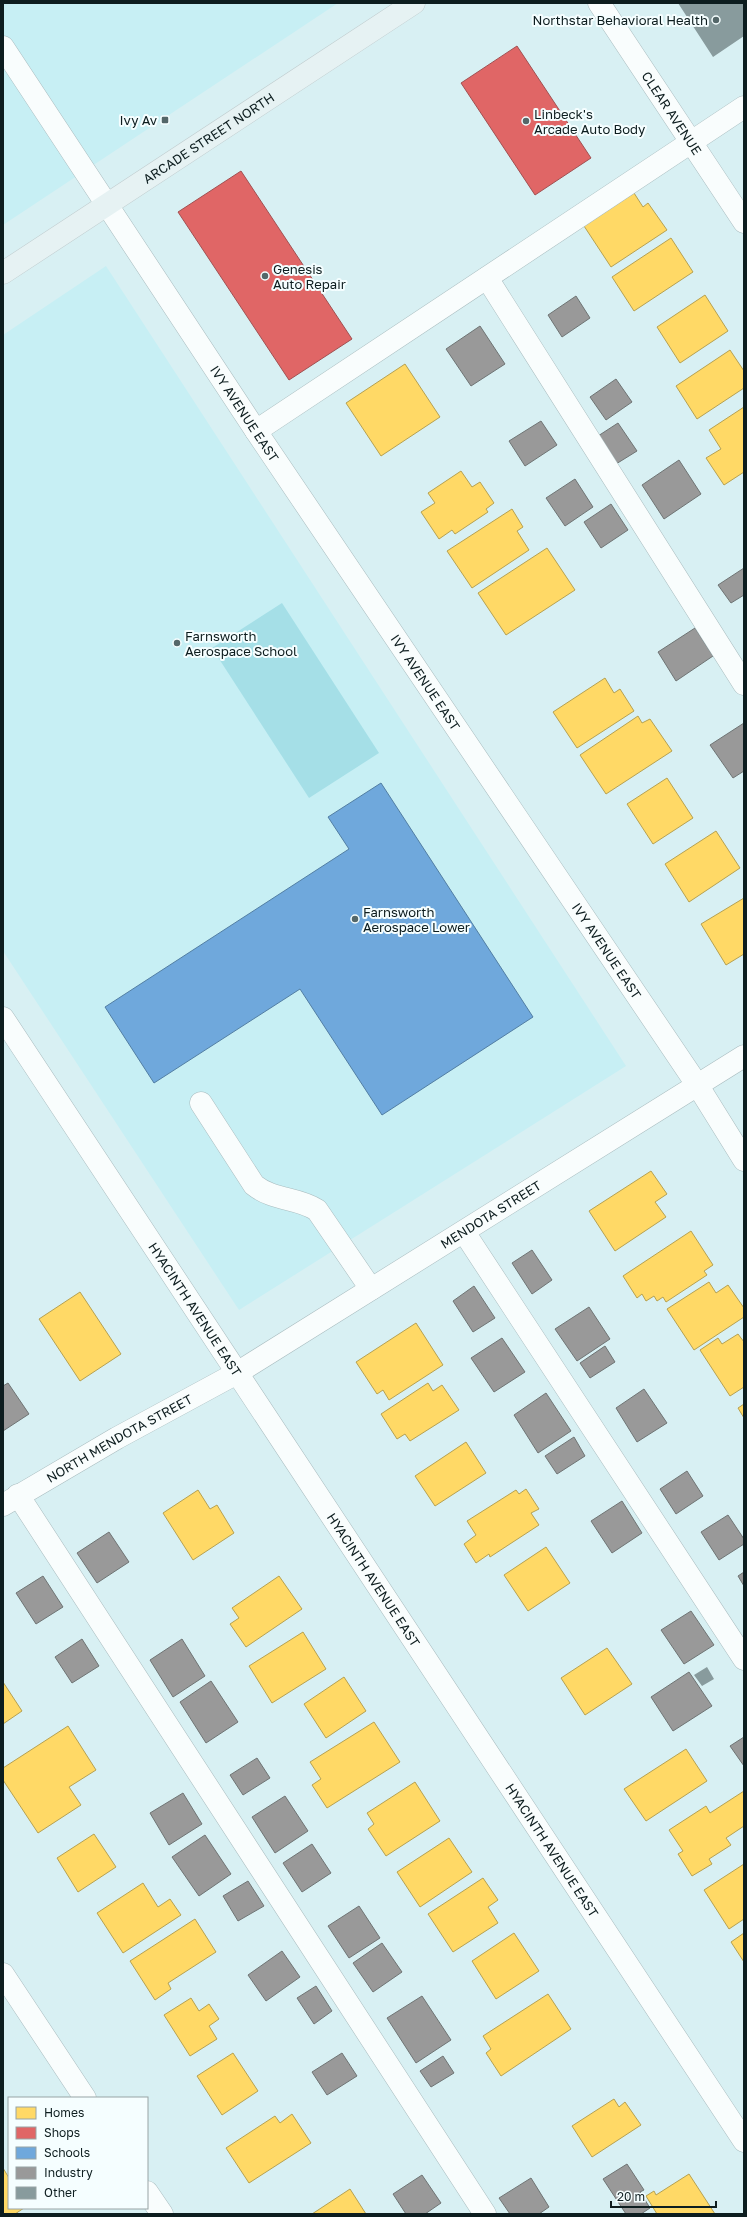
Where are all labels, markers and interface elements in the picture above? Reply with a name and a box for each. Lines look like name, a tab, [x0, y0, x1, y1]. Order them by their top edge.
place label: Northstar Behavioral Health	[533, 12, 708, 28]
marker: Northstar Behavioral Health	[711, 15, 721, 25]
street label: CLEAR AVENUE	[639, 68, 705, 158]
street label: ARCADE STREET NORTH	[140, 89, 277, 187]
place label: Linbeck's Arcade Auto Body	[534, 106, 646, 137]
place label: Ivy Av	[120, 112, 158, 128]
marker: Ivy Av	[160, 115, 170, 125]
marker: Linbeck's Arcade Auto Body	[521, 116, 531, 126]
place label: Genesis Auto Repair	[273, 261, 346, 292]
marker: Genesis Auto Repair	[260, 271, 270, 281]
street label: IVY AVENUE EAST	[207, 362, 282, 465]
place label: Farnsworth Aerospace School	[185, 628, 297, 659]
street label: IVY AVENUE EAST	[388, 631, 464, 733]
marker: Farnsworth Aerospace School	[172, 638, 182, 648]
street label: IVY AVENUE EAST	[569, 900, 645, 1002]
place label: Farnsworth Aerospace Lower	[363, 904, 470, 935]
marker: Farnsworth Aerospace Lower	[350, 914, 360, 924]
street label: MENDOTA STREET	[437, 1177, 544, 1252]
street label: HYACINTH AVENUE EAST	[145, 1239, 245, 1379]
street label: NORTH MENDOTA STREET	[43, 1391, 195, 1486]
street label: HYACINTH AVENUE EAST	[324, 1510, 424, 1650]
street label: HYACINTH AVENUE EAST	[502, 1780, 602, 1920]
legend	[8, 2097, 148, 2209]
text: Homes	[44, 2105, 84, 2120]
text: Shops	[44, 2125, 80, 2140]
text: Schools	[44, 2145, 90, 2160]
text: Industry	[44, 2165, 93, 2180]
scale bar	[611, 2183, 716, 2209]
text: Other	[44, 2185, 77, 2200]
text: 20 m	[617, 2189, 645, 2204]

